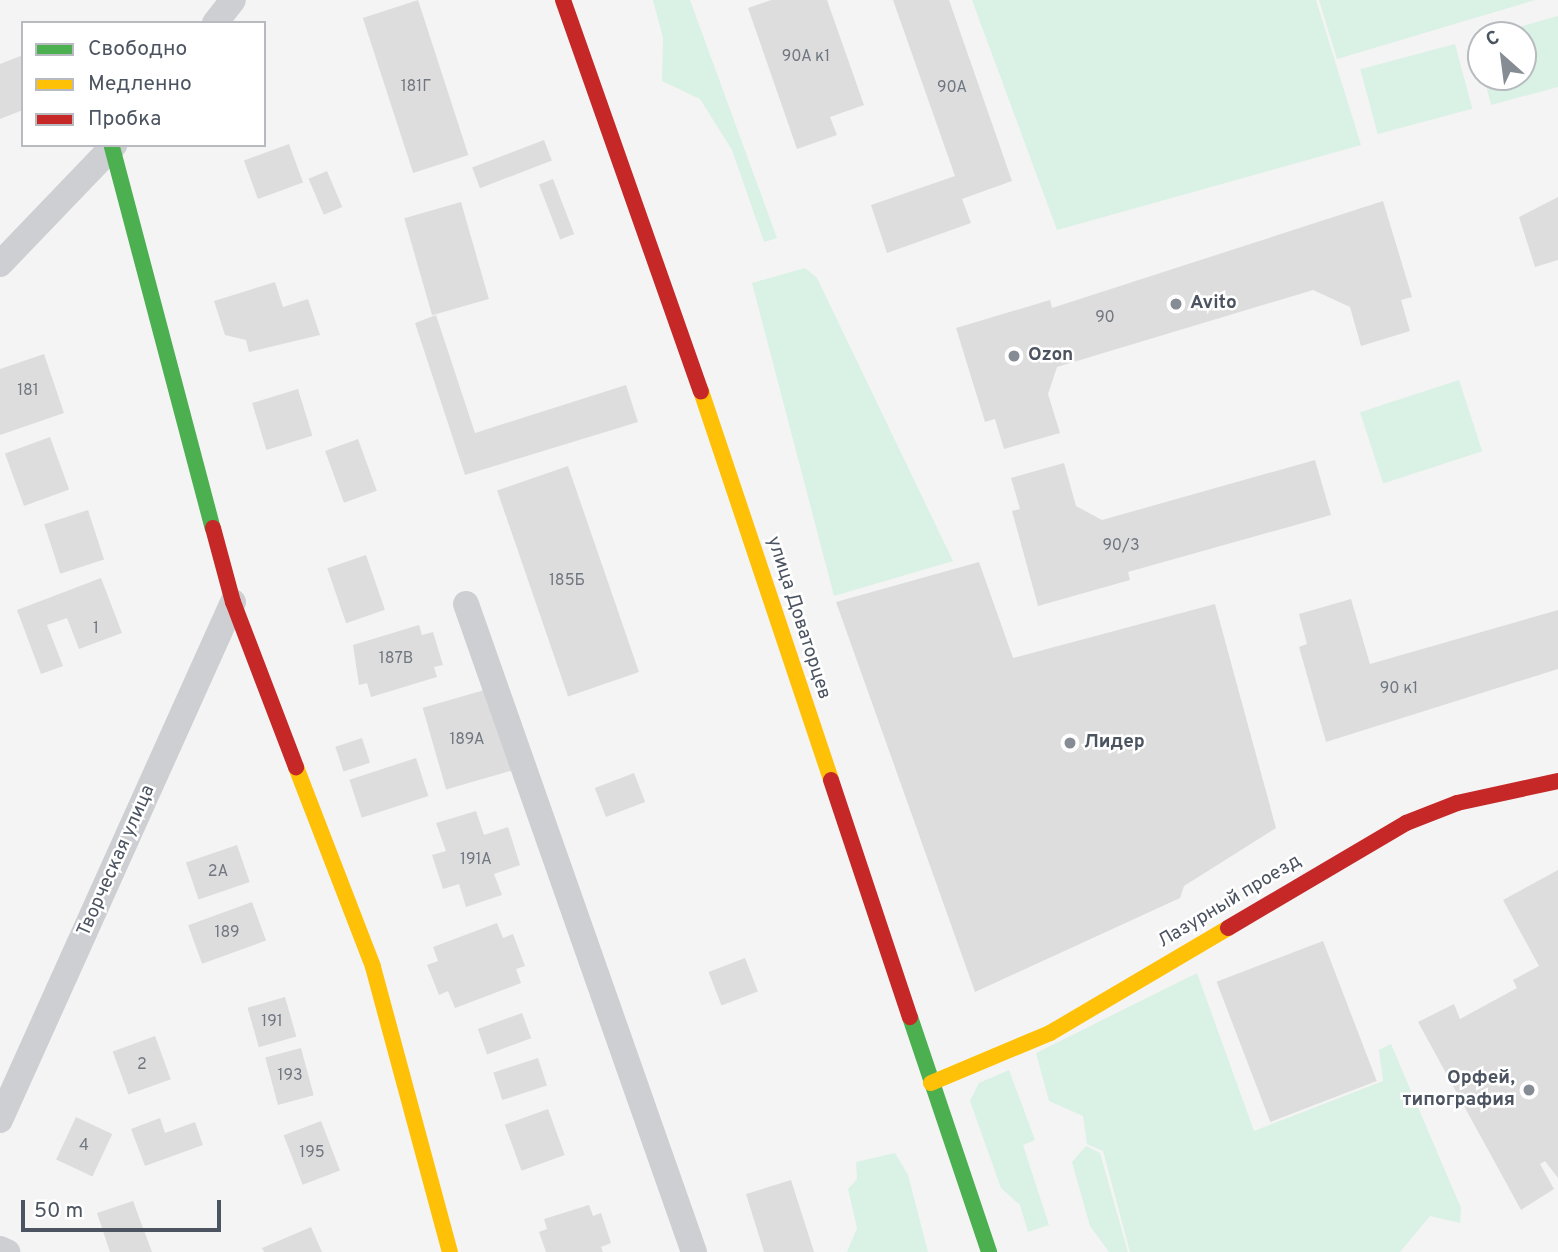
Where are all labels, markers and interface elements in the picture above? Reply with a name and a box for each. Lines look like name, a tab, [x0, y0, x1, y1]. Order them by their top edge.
legend	[21, 21, 266, 147]
north arrow	[1467, 21, 1537, 91]
text: С	[1482, 26, 1504, 53]
text: Свободно	[88, 36, 187, 63]
house number: 90А к1	[782, 47, 830, 67]
text: Медленно	[88, 71, 192, 98]
house number: 181Г	[401, 77, 431, 97]
house number: 90А	[937, 78, 967, 98]
text: Пробка	[88, 106, 161, 133]
place label: Avito	[1190, 293, 1237, 315]
marker: Avito	[1168, 296, 1184, 312]
house number: 90	[1095, 308, 1115, 328]
place label: Ozon	[1028, 345, 1073, 367]
marker: Ozon	[1006, 348, 1022, 364]
house number: 181	[17, 381, 39, 401]
street label: улица Доваторцев	[761, 534, 835, 702]
house number: 90/3	[1102, 536, 1140, 556]
house number: 185Б	[549, 571, 585, 591]
house number: 1	[93, 619, 99, 639]
house number: 187В	[379, 649, 413, 669]
house number: 90 к1	[1380, 679, 1418, 699]
house number: 189А	[449, 730, 485, 750]
place label: Лидер	[1084, 732, 1145, 754]
marker: Лидер	[1062, 735, 1078, 751]
street label: Творческая улица	[73, 782, 161, 940]
house number: 191А	[460, 850, 492, 870]
street label: Лазурный проезд	[1154, 850, 1306, 954]
house number: 2А	[208, 862, 228, 882]
house number: 189	[215, 923, 239, 943]
house number: 191	[261, 1012, 283, 1032]
house number: 2	[137, 1055, 147, 1075]
house number: 193	[277, 1066, 303, 1086]
place label: Орфей, типография	[1403, 1068, 1515, 1112]
marker: Орфей, типография	[1521, 1082, 1537, 1098]
house number: 4	[79, 1136, 89, 1156]
house number: 195	[299, 1143, 325, 1163]
scale bar	[24, 1186, 224, 1230]
text: 50 m	[34, 1198, 83, 1225]

